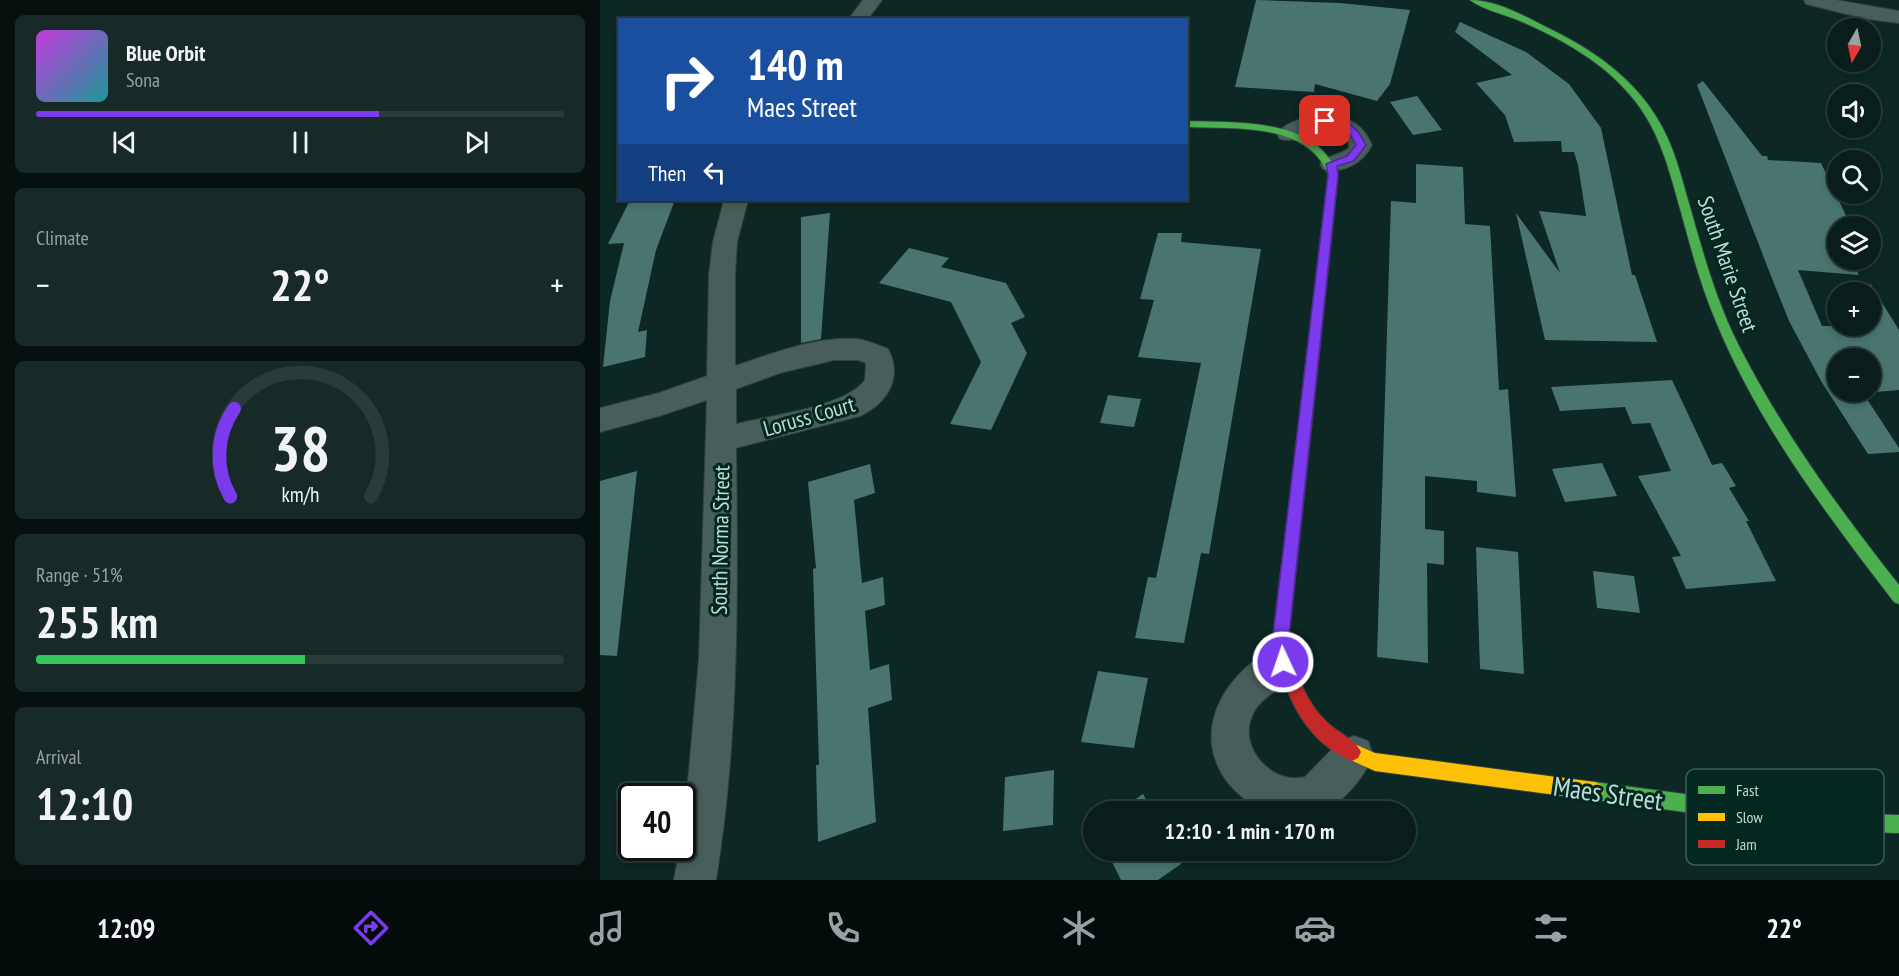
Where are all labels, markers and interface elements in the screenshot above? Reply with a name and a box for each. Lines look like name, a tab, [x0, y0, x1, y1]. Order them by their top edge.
north arrow	[1827, 18, 1881, 72]
map controls	[1827, 18, 1881, 402]
text: 140 m	[747, 37, 844, 92]
text: Blue Orbit	[126, 39, 205, 67]
icon: right	[648, 42, 726, 120]
text: Sona	[126, 67, 160, 93]
button: sound	[1827, 84, 1881, 138]
text: Maes Street	[747, 90, 857, 124]
pin	[1299, 95, 1350, 146]
icon: arrive	[1308, 104, 1341, 137]
icon: previous	[108, 126, 141, 159]
icon: pause	[284, 126, 317, 159]
icon: next	[460, 126, 493, 159]
button: search	[1827, 150, 1881, 204]
icon: left	[698, 156, 731, 189]
text: Then	[648, 159, 686, 187]
street label: South Marie Street	[1692, 192, 1764, 336]
button: layers	[1827, 216, 1881, 270]
text: Climate	[36, 225, 89, 251]
text: 22°	[270, 255, 330, 313]
text: −	[36, 263, 50, 306]
text: +	[550, 263, 564, 306]
button: +	[1827, 282, 1881, 336]
button: −	[1827, 348, 1881, 402]
street label: Loruss Court	[760, 390, 858, 442]
text: 38	[270, 407, 330, 488]
street label: South Norma Street	[705, 465, 735, 615]
text: km/h	[281, 480, 319, 508]
text: Range · 51%	[36, 562, 123, 588]
text: 255 km	[36, 592, 158, 650]
position arrow	[1251, 630, 1315, 694]
text: Arrival	[36, 744, 81, 770]
street label: Maes Street	[1551, 769, 1665, 818]
legend	[1686, 769, 1884, 865]
text: 12:10	[36, 774, 133, 832]
text: Fast	[1736, 780, 1759, 800]
speed limit sign: 40	[618, 783, 696, 861]
text: Slow	[1736, 807, 1763, 827]
text: 12:10 · 1 min · 170 m	[1164, 817, 1335, 845]
text: Jam	[1735, 834, 1757, 854]
icon: directions	[350, 907, 392, 949]
icon: music	[586, 907, 628, 949]
icon: phone	[822, 907, 864, 949]
icon: climate	[1058, 907, 1100, 949]
icon: car	[1294, 907, 1336, 949]
icon: filters	[1530, 907, 1572, 949]
text: 12:09	[97, 911, 155, 945]
text: 22°	[1766, 911, 1802, 945]

